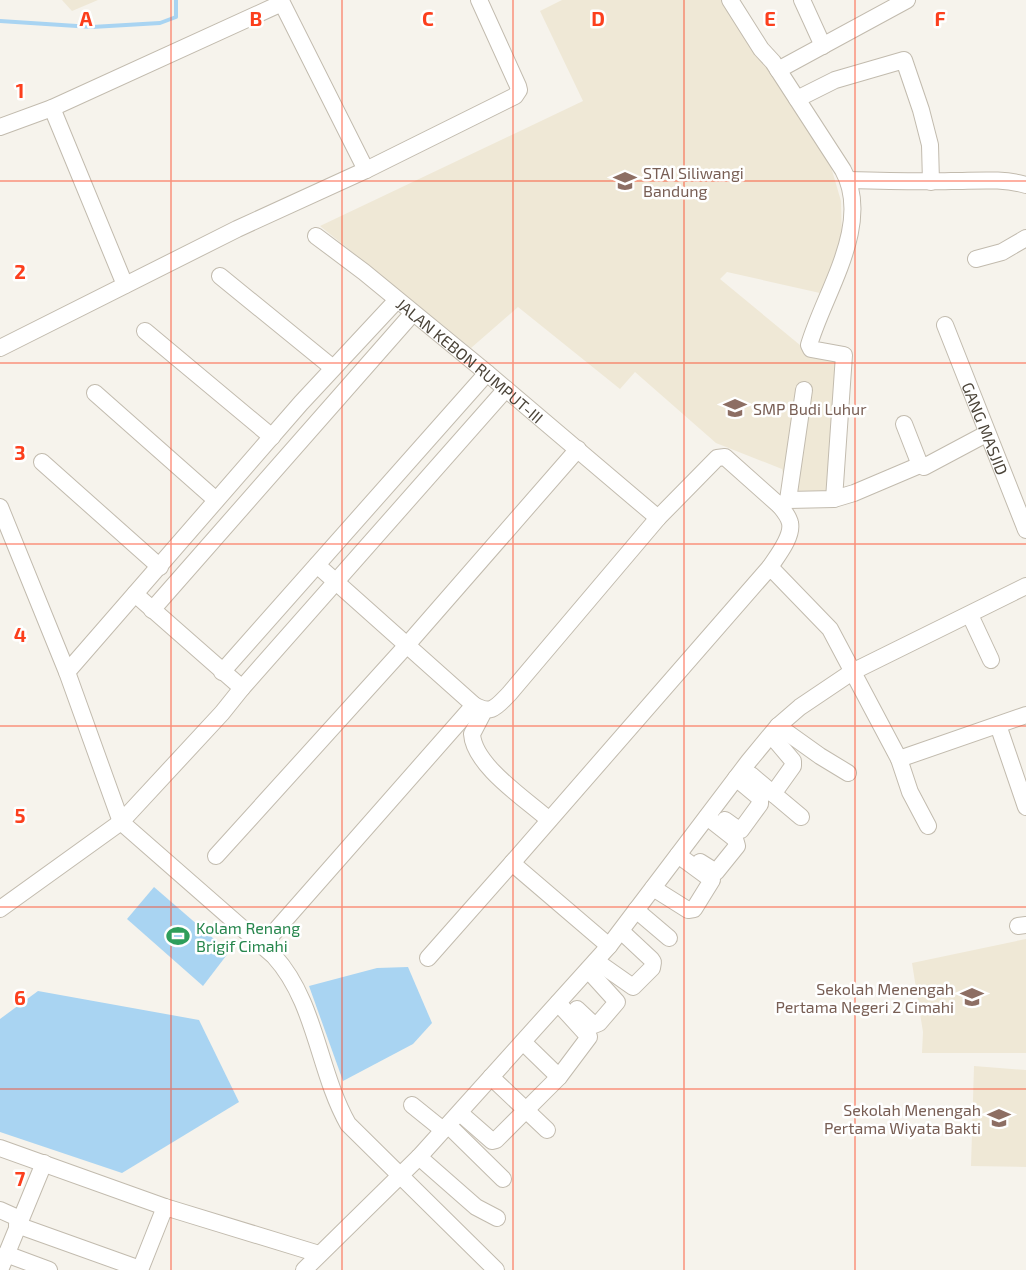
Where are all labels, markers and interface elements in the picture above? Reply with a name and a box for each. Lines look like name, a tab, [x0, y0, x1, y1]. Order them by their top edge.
text: A	[79, 6, 93, 30]
text: B	[250, 6, 262, 30]
text: C	[422, 6, 434, 30]
text: D	[591, 6, 605, 30]
text: E	[764, 6, 776, 30]
text: F	[934, 6, 946, 30]
text: 1	[16, 78, 24, 102]
place label: STAI Siliwangi Bandung	[643, 163, 744, 200]
school or university icon: STAI Siliwangi Bandung	[612, 168, 638, 194]
text: 2	[14, 259, 26, 283]
street label: JALAN KEBON RUMPUT-III	[393, 293, 548, 426]
street label: GANG MASJID	[959, 379, 1013, 477]
school or university icon: SMP Budi Luhur	[722, 395, 748, 421]
place label: SMP Budi Luhur	[753, 399, 867, 418]
text: 3	[14, 440, 26, 464]
text: 4	[14, 622, 27, 646]
text: 5	[14, 803, 26, 827]
place label: Kolam Renang Brigif Cimahi	[196, 918, 300, 955]
sports icon: Kolam Renang Brigif Cimahi	[165, 923, 191, 949]
place label: Sekolah Menengah Pertama Negeri 2 Cimahi	[775, 979, 954, 1016]
school or university icon: Sekolah Menengah Pertama Negeri 2 Cimahi	[959, 984, 985, 1010]
text: 6	[14, 985, 26, 1009]
place label: Sekolah Menengah Pertama Wiyata Bakti	[824, 1100, 981, 1137]
school or university icon: Sekolah Menengah Pertama Wiyata Bakti	[986, 1105, 1012, 1131]
text: 7	[15, 1166, 26, 1190]

